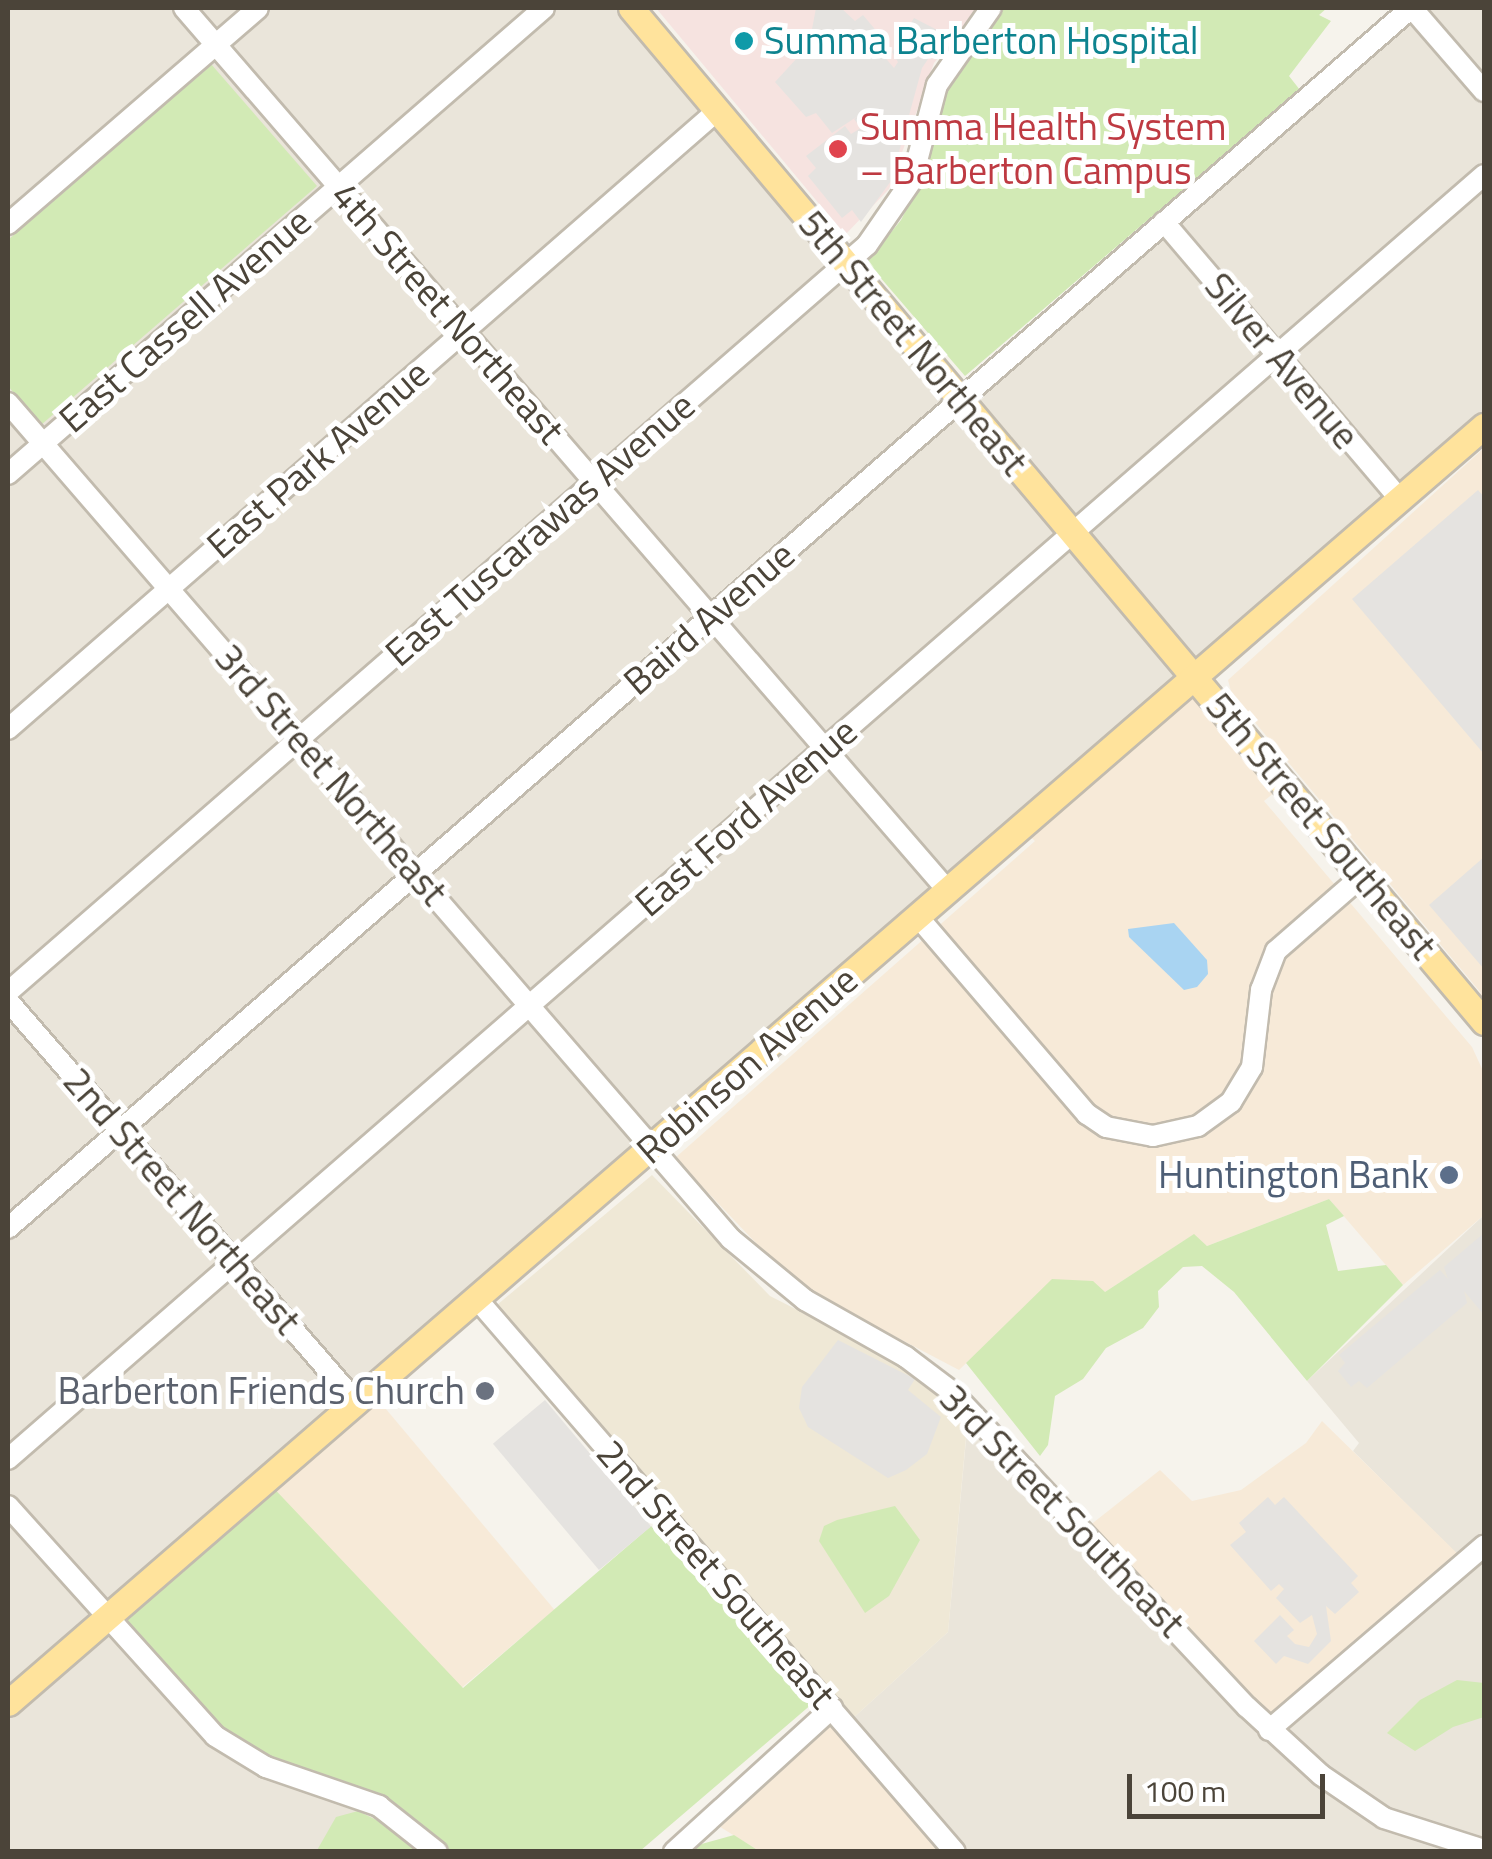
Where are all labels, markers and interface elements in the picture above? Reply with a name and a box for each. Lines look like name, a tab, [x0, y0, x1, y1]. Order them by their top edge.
place label: Summa Barberton Hospital	[764, 18, 1198, 64]
marker: Summa Barberton Hospital	[733, 30, 755, 52]
place label: Summa Health System – Barberton Campus	[860, 104, 1227, 193]
marker: Summa Health System – Barberton Campus	[825, 136, 851, 162]
street label: 4th Street Northeast	[322, 173, 574, 453]
street label: East Cassell Avenue	[50, 198, 320, 442]
street label: 5th Street Northeast	[789, 201, 1037, 485]
street label: Silver Avenue	[1195, 264, 1369, 458]
street label: East Park Avenue	[198, 350, 438, 568]
street label: East Tuscarawas Avenue	[376, 382, 704, 676]
street label: Baird Avenue	[615, 532, 803, 704]
street label: 3rd Street Northeast	[205, 635, 457, 915]
street label: 5th Street Southeast	[1196, 684, 1446, 968]
street label: East Ford Avenue	[626, 708, 866, 926]
street label: Robinson Avenue	[627, 957, 867, 1173]
street label: 2nd Street Northeast	[54, 1058, 310, 1344]
place label: Huntington Bank	[1158, 1152, 1429, 1198]
marker: Huntington Bank	[1438, 1164, 1460, 1186]
place label: Barberton Friends Church	[58, 1368, 465, 1414]
street label: 3rd Street Southeast	[930, 1376, 1194, 1646]
marker: Barberton Friends Church	[474, 1380, 496, 1402]
street label: 2nd Street Southeast	[587, 1431, 845, 1717]
scale bar	[1132, 1754, 1330, 1816]
text: 100 m	[1144, 1768, 1226, 1814]

